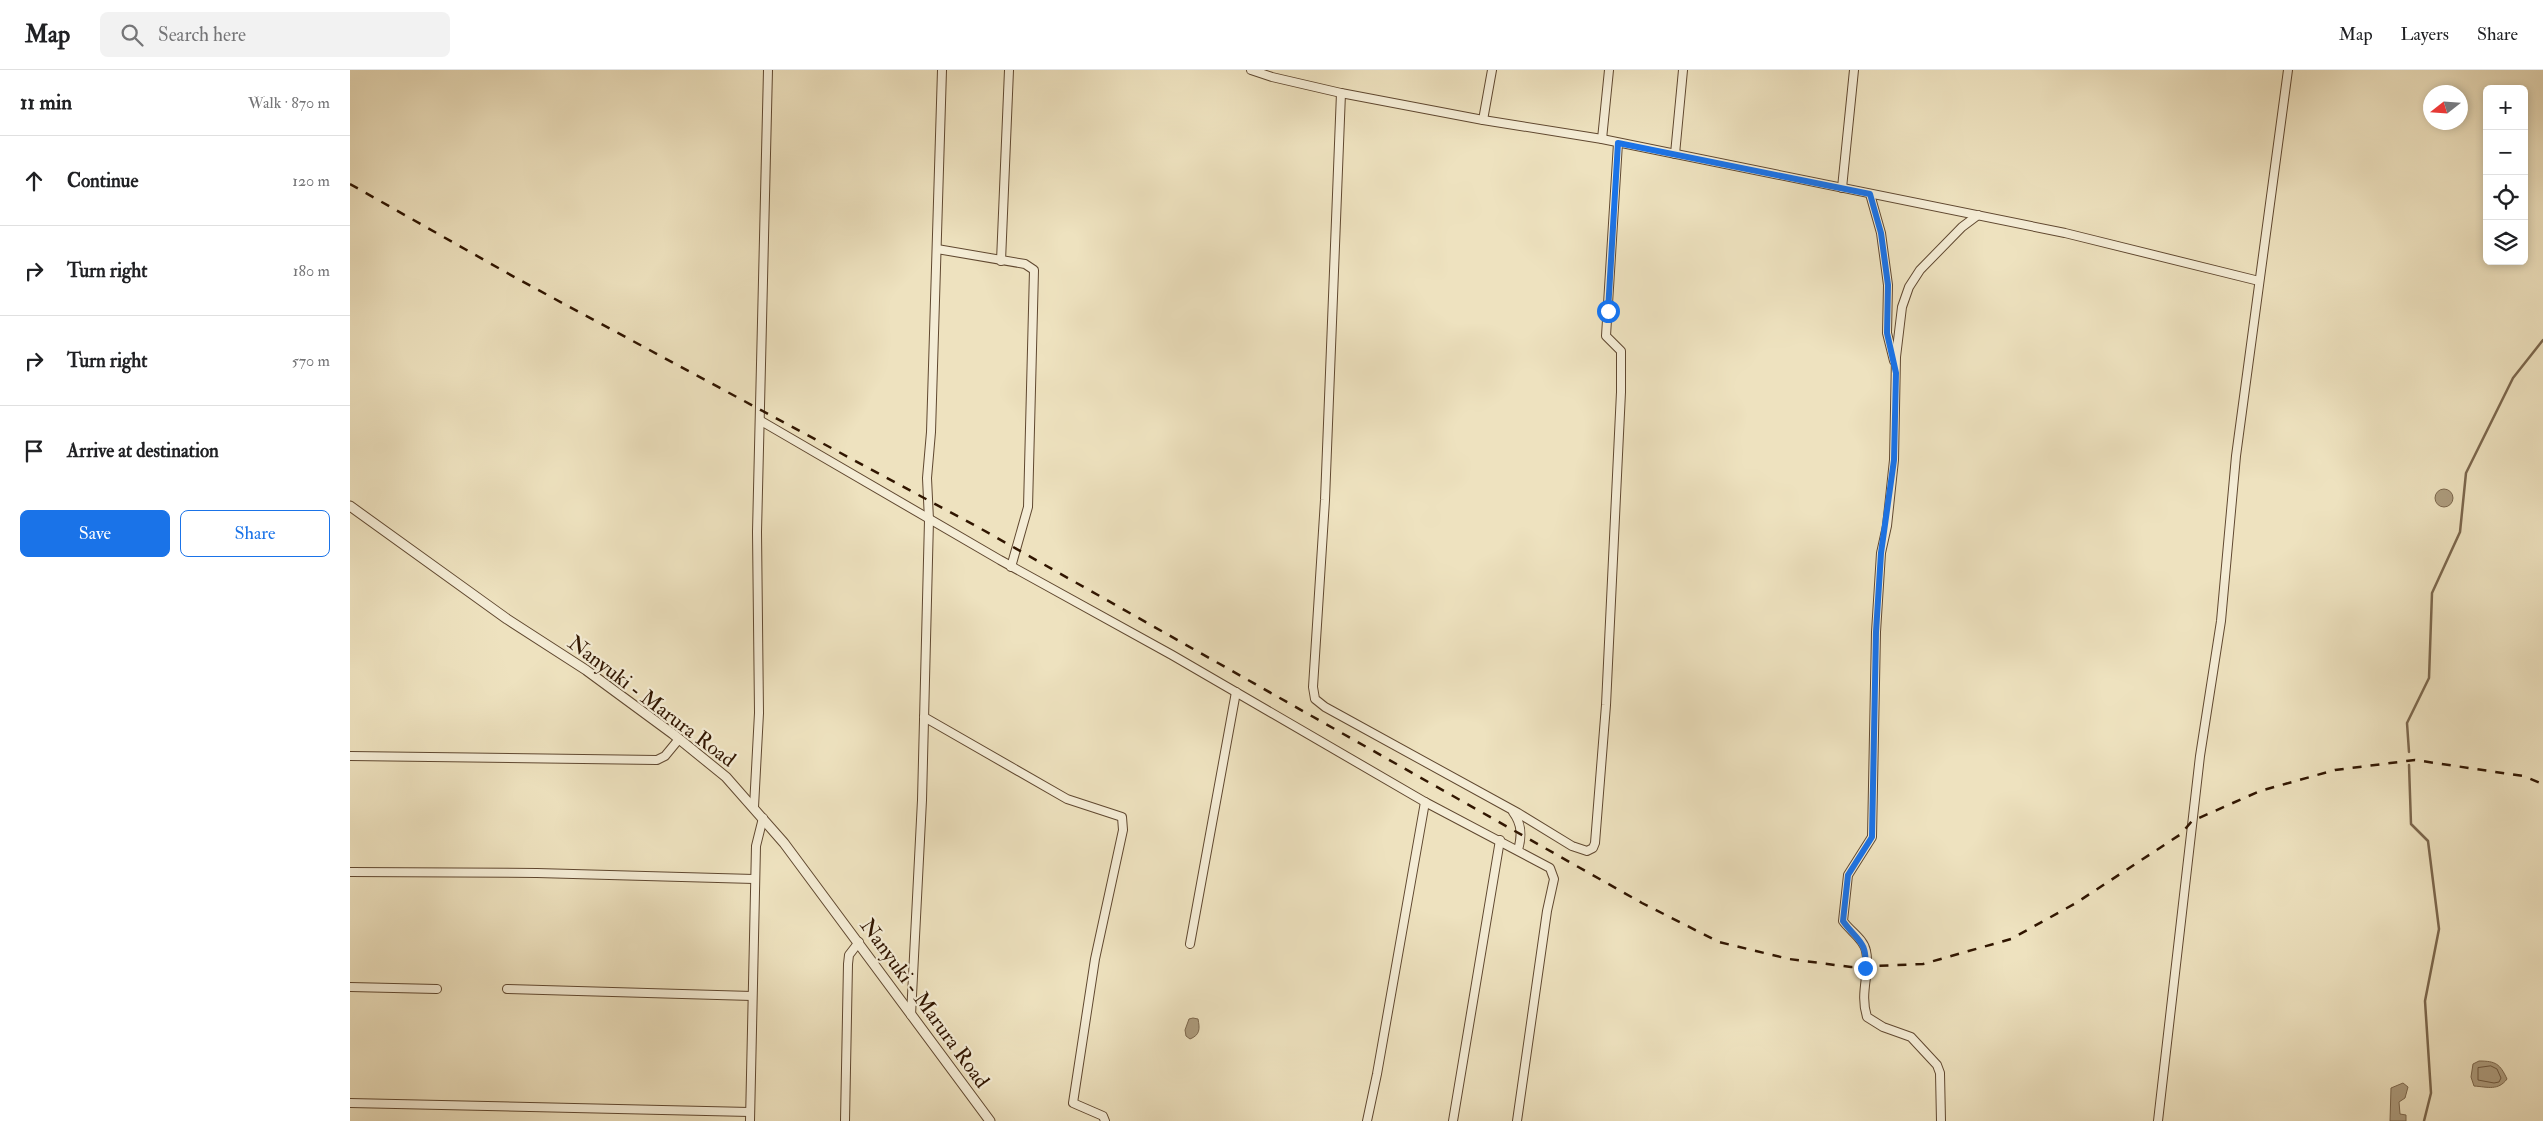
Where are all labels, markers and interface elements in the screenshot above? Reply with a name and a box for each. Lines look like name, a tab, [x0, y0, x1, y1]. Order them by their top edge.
search box	[100, 12, 450, 57]
text: Map	[25, 19, 70, 50]
icon: search	[118, 21, 146, 49]
text: Search here	[158, 23, 246, 47]
text: Map	[2339, 23, 2373, 46]
text: Layers	[2401, 23, 2449, 46]
text: Share	[2477, 23, 2518, 46]
north arrow	[2423, 85, 2468, 130]
map controls	[2483, 85, 2528, 265]
button: +	[2483, 85, 2528, 130]
text: 11 min	[20, 89, 72, 116]
text: Walk · 870 m	[248, 93, 330, 113]
button: −	[2483, 130, 2528, 175]
icon: ahead	[20, 167, 48, 195]
text: Continue	[67, 169, 138, 193]
text: 120 m	[292, 171, 330, 191]
button: locate	[2483, 175, 2528, 220]
button: layers	[2483, 220, 2528, 265]
icon: right	[20, 257, 48, 285]
text: Turn right	[67, 259, 147, 283]
text: 180 m	[293, 261, 330, 281]
route start	[1597, 300, 1620, 323]
icon: right	[20, 347, 48, 375]
text: Turn right	[67, 349, 147, 373]
text: 570 m	[292, 351, 330, 371]
icon: arrive	[20, 437, 48, 465]
text: Arrive at destination	[67, 439, 219, 463]
button: Save	[20, 510, 170, 557]
button: Share	[180, 510, 330, 557]
street label: Nanyuki - Marura Road	[562, 629, 742, 774]
street label: Nanyuki - Marura Road	[854, 913, 996, 1094]
route end	[1854, 957, 1877, 980]

